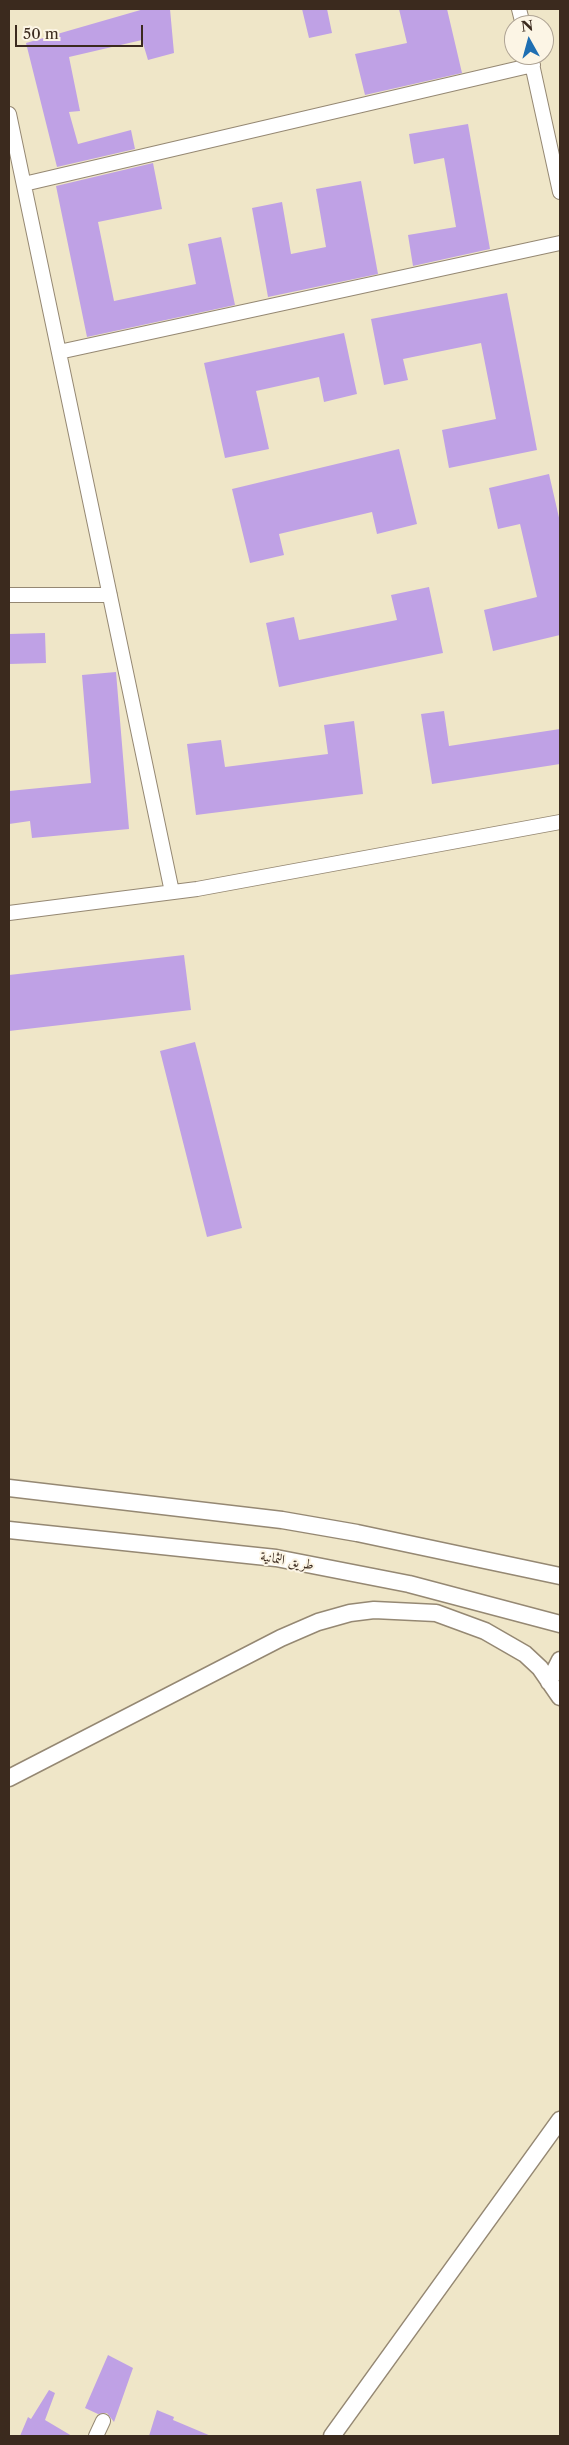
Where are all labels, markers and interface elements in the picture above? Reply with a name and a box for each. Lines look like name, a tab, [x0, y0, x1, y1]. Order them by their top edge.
scale bar	[18, 15, 145, 47]
north arrow	[504, 15, 554, 65]
text: N	[520, 16, 534, 36]
text: 50 m	[23, 24, 59, 43]
street label: طريق الثمانية	[259, 1548, 315, 1574]

